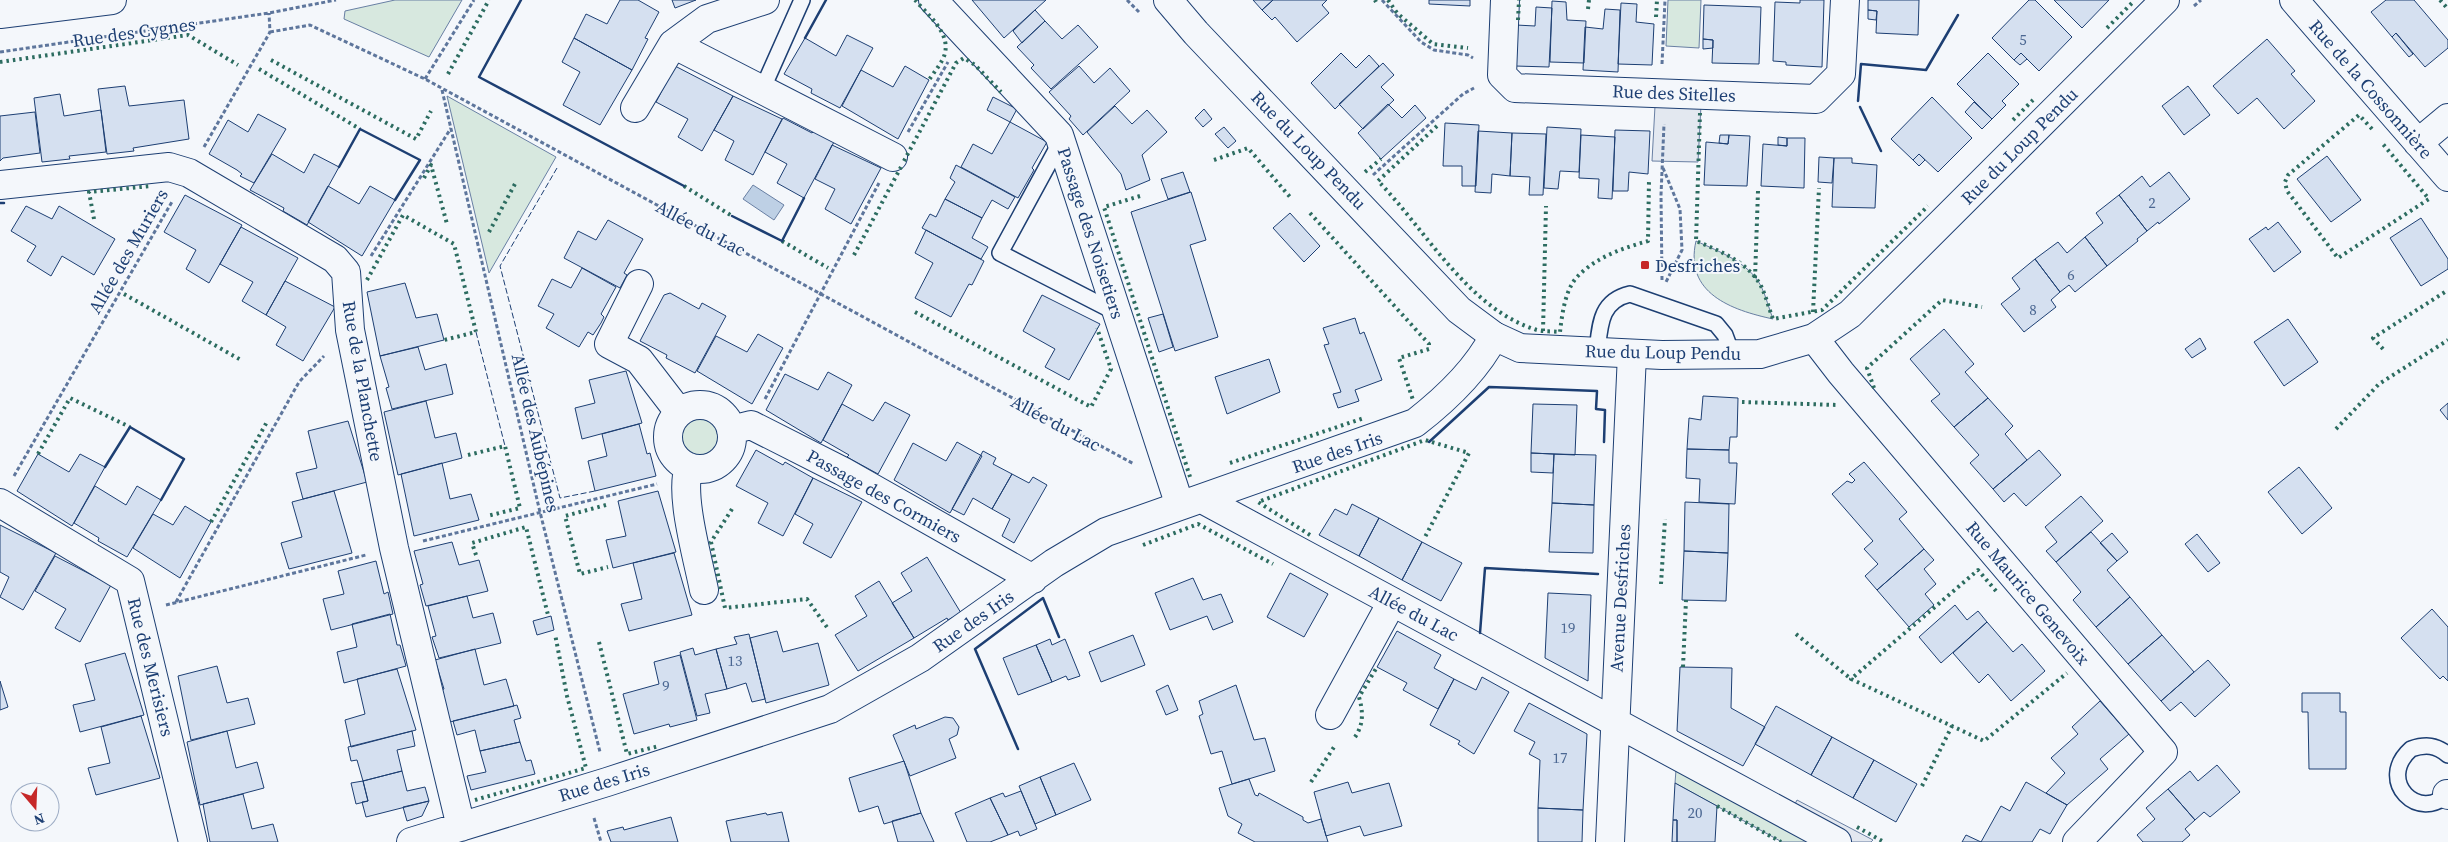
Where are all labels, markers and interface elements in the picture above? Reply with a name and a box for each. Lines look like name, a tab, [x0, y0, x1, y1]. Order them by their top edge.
street label: Rue des Cygnes	[71, 11, 197, 53]
street label: Rue de la Cossonnière	[2303, 14, 2439, 164]
house number: 5	[2019, 29, 2027, 50]
street label: Rue des Sitelles	[1612, 78, 1736, 108]
street label: Rue du Loup Pendu	[1955, 82, 2083, 210]
street label: Rue du Loup Pendu	[1246, 85, 1372, 215]
street label: Passage des Noisetiers	[1051, 144, 1131, 322]
street label: Allée des Muriers	[82, 184, 174, 318]
house number: 2	[2148, 192, 2156, 213]
street label: Allée du Lac	[652, 194, 751, 262]
place label: Desfriches	[1655, 253, 1741, 278]
marker: Desfriches	[1639, 259, 1651, 271]
house number: 6	[2067, 264, 2075, 285]
street label: Rue de la Planchette	[337, 299, 389, 463]
house number: 8	[2029, 299, 2037, 320]
street label: Rue du Loup Pendu	[1585, 338, 1741, 366]
street label: Allée des Aubépines	[506, 351, 566, 515]
street label: Allée du Lac	[1007, 389, 1106, 457]
street label: Rue des Iris	[1288, 425, 1386, 479]
street label: Passage des Cormiers	[802, 443, 966, 549]
street label: Rue Maurice Genevoix	[1960, 516, 2096, 671]
street label: Avenue Desfriches	[1604, 523, 1636, 673]
street label: Allée du Lac	[1365, 579, 1464, 647]
street label: Rue des Iris	[927, 584, 1019, 658]
street label: Rue des Merisiers	[122, 595, 180, 739]
house number: 19	[1560, 617, 1576, 638]
house number: 13	[727, 650, 743, 671]
house number: 9	[662, 675, 670, 696]
house number: 17	[1552, 747, 1568, 768]
street label: Rue des Iris	[555, 756, 653, 808]
north arrow	[10, 782, 60, 832]
house number: 20	[1687, 802, 1703, 823]
text: N	[31, 808, 47, 830]

